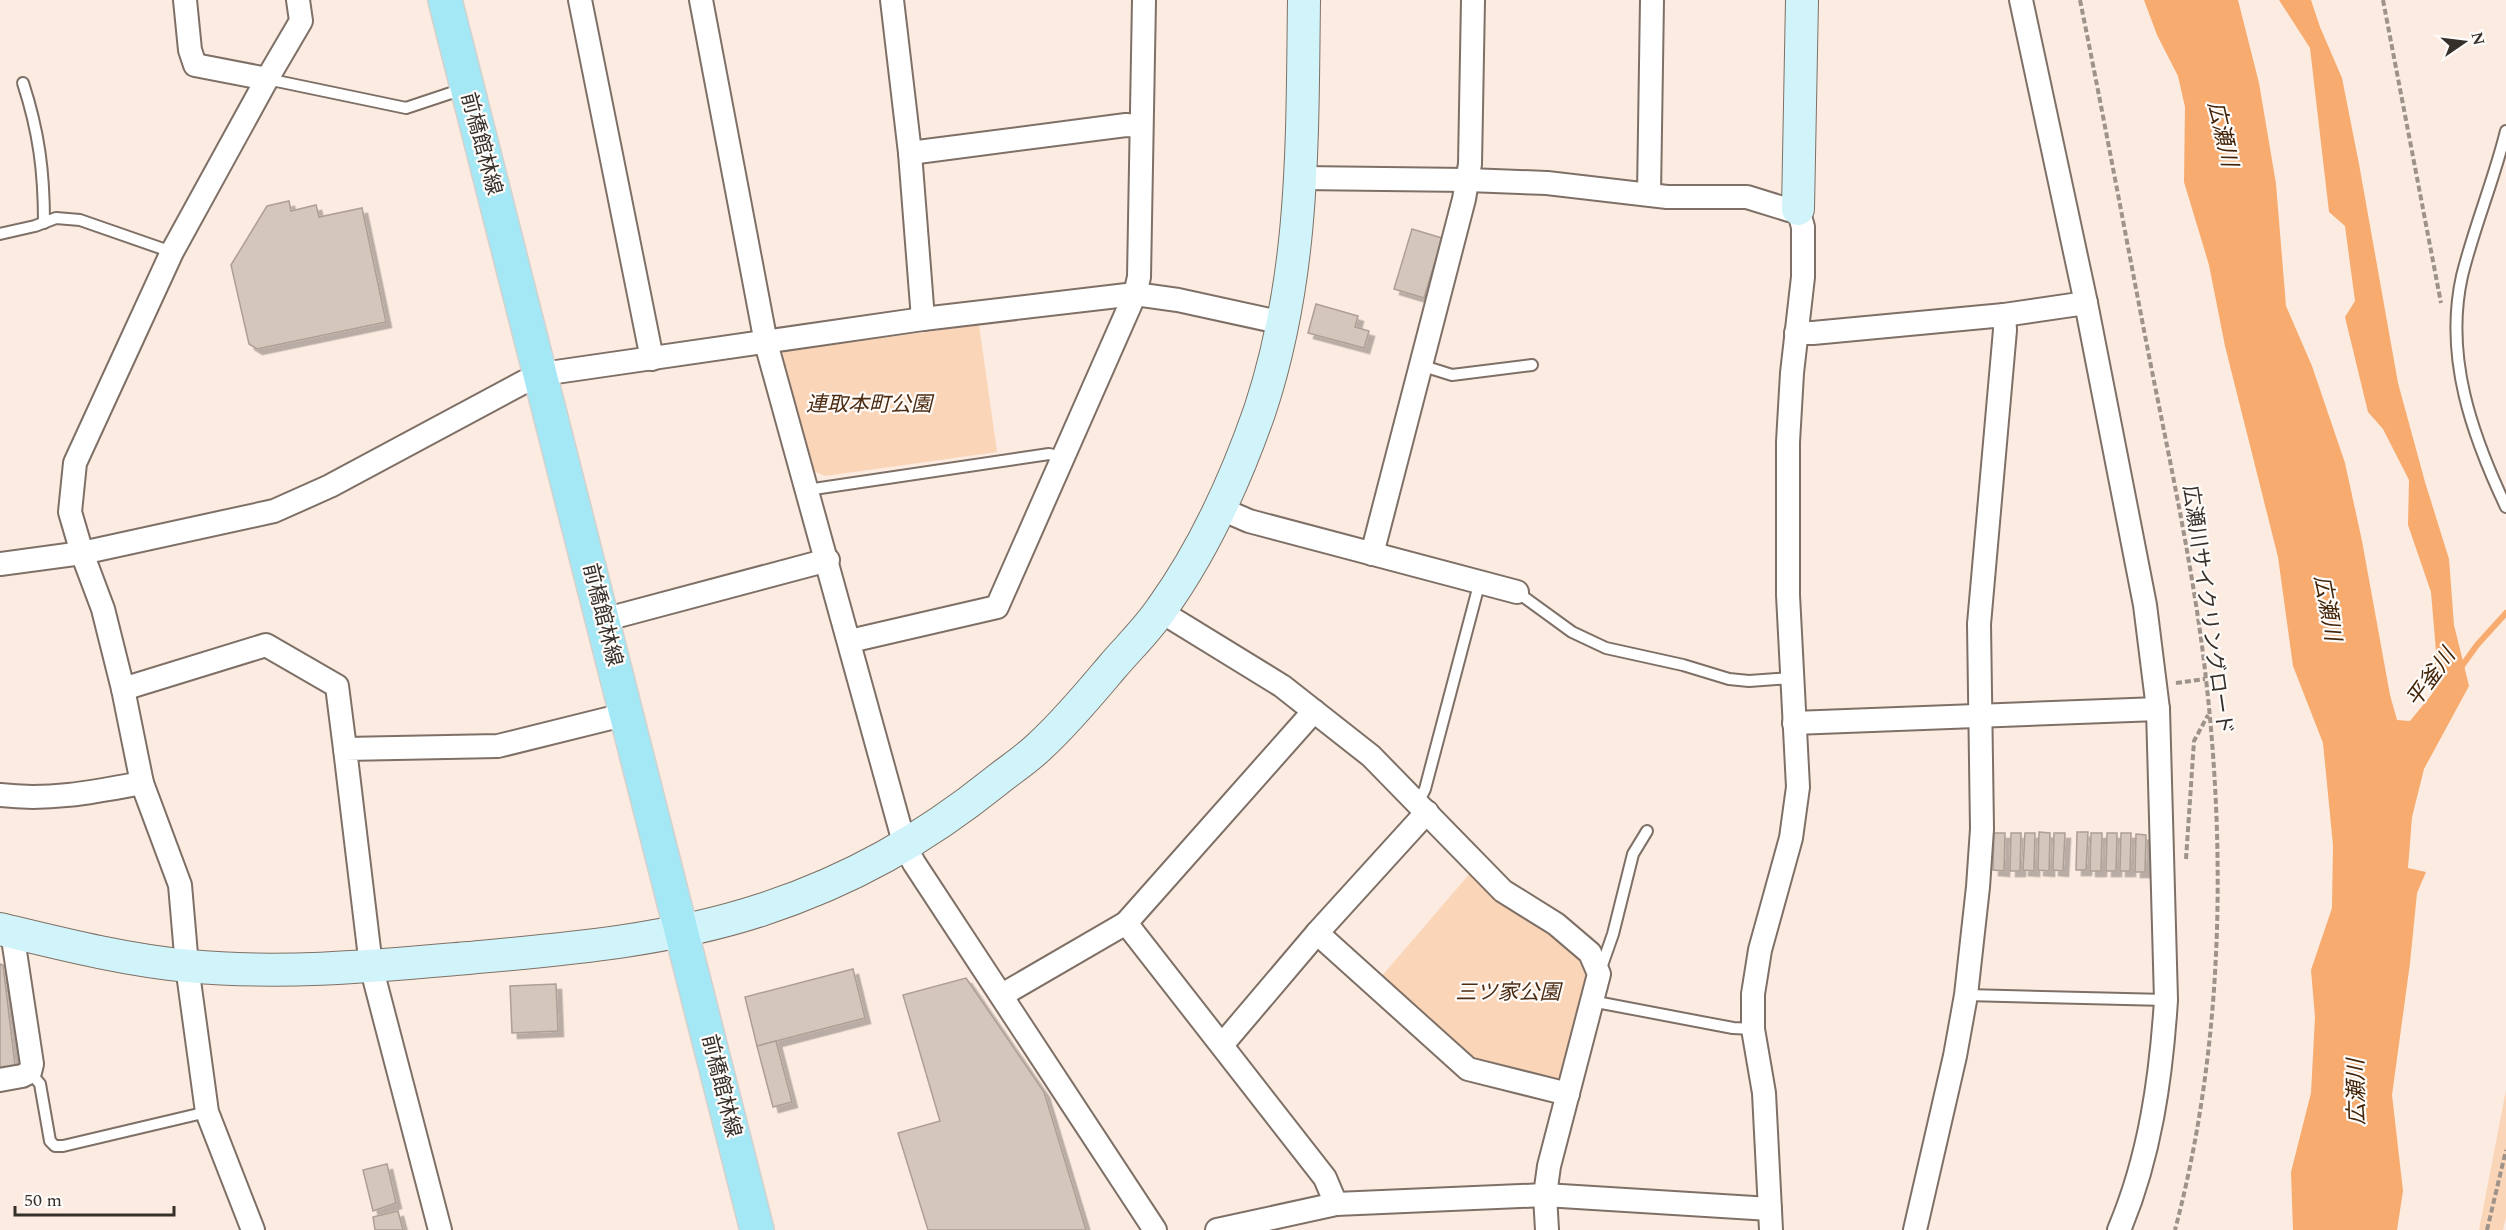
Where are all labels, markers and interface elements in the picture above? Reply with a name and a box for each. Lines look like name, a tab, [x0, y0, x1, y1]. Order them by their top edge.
north arrow	[2434, 12, 2494, 72]
text: N	[2464, 29, 2491, 48]
street label: 前橋館林線	[452, 89, 510, 199]
water label: 広瀬川	[2198, 98, 2246, 172]
park label: 連取本町公園	[806, 389, 935, 421]
street label: 広瀬川サイクリングロード	[2174, 483, 2240, 737]
street label: 前橋館林線	[574, 560, 630, 670]
water label: 広瀬川	[2305, 573, 2349, 645]
water label: 平釜川	[2398, 640, 2465, 714]
park label: 三ツ家公園	[1456, 977, 1563, 1009]
street label: 前橋館林線	[693, 1031, 749, 1141]
water label: 広瀬川	[2340, 1057, 2374, 1125]
scale bar	[15, 1179, 174, 1217]
text: 50 m	[24, 1187, 62, 1214]

